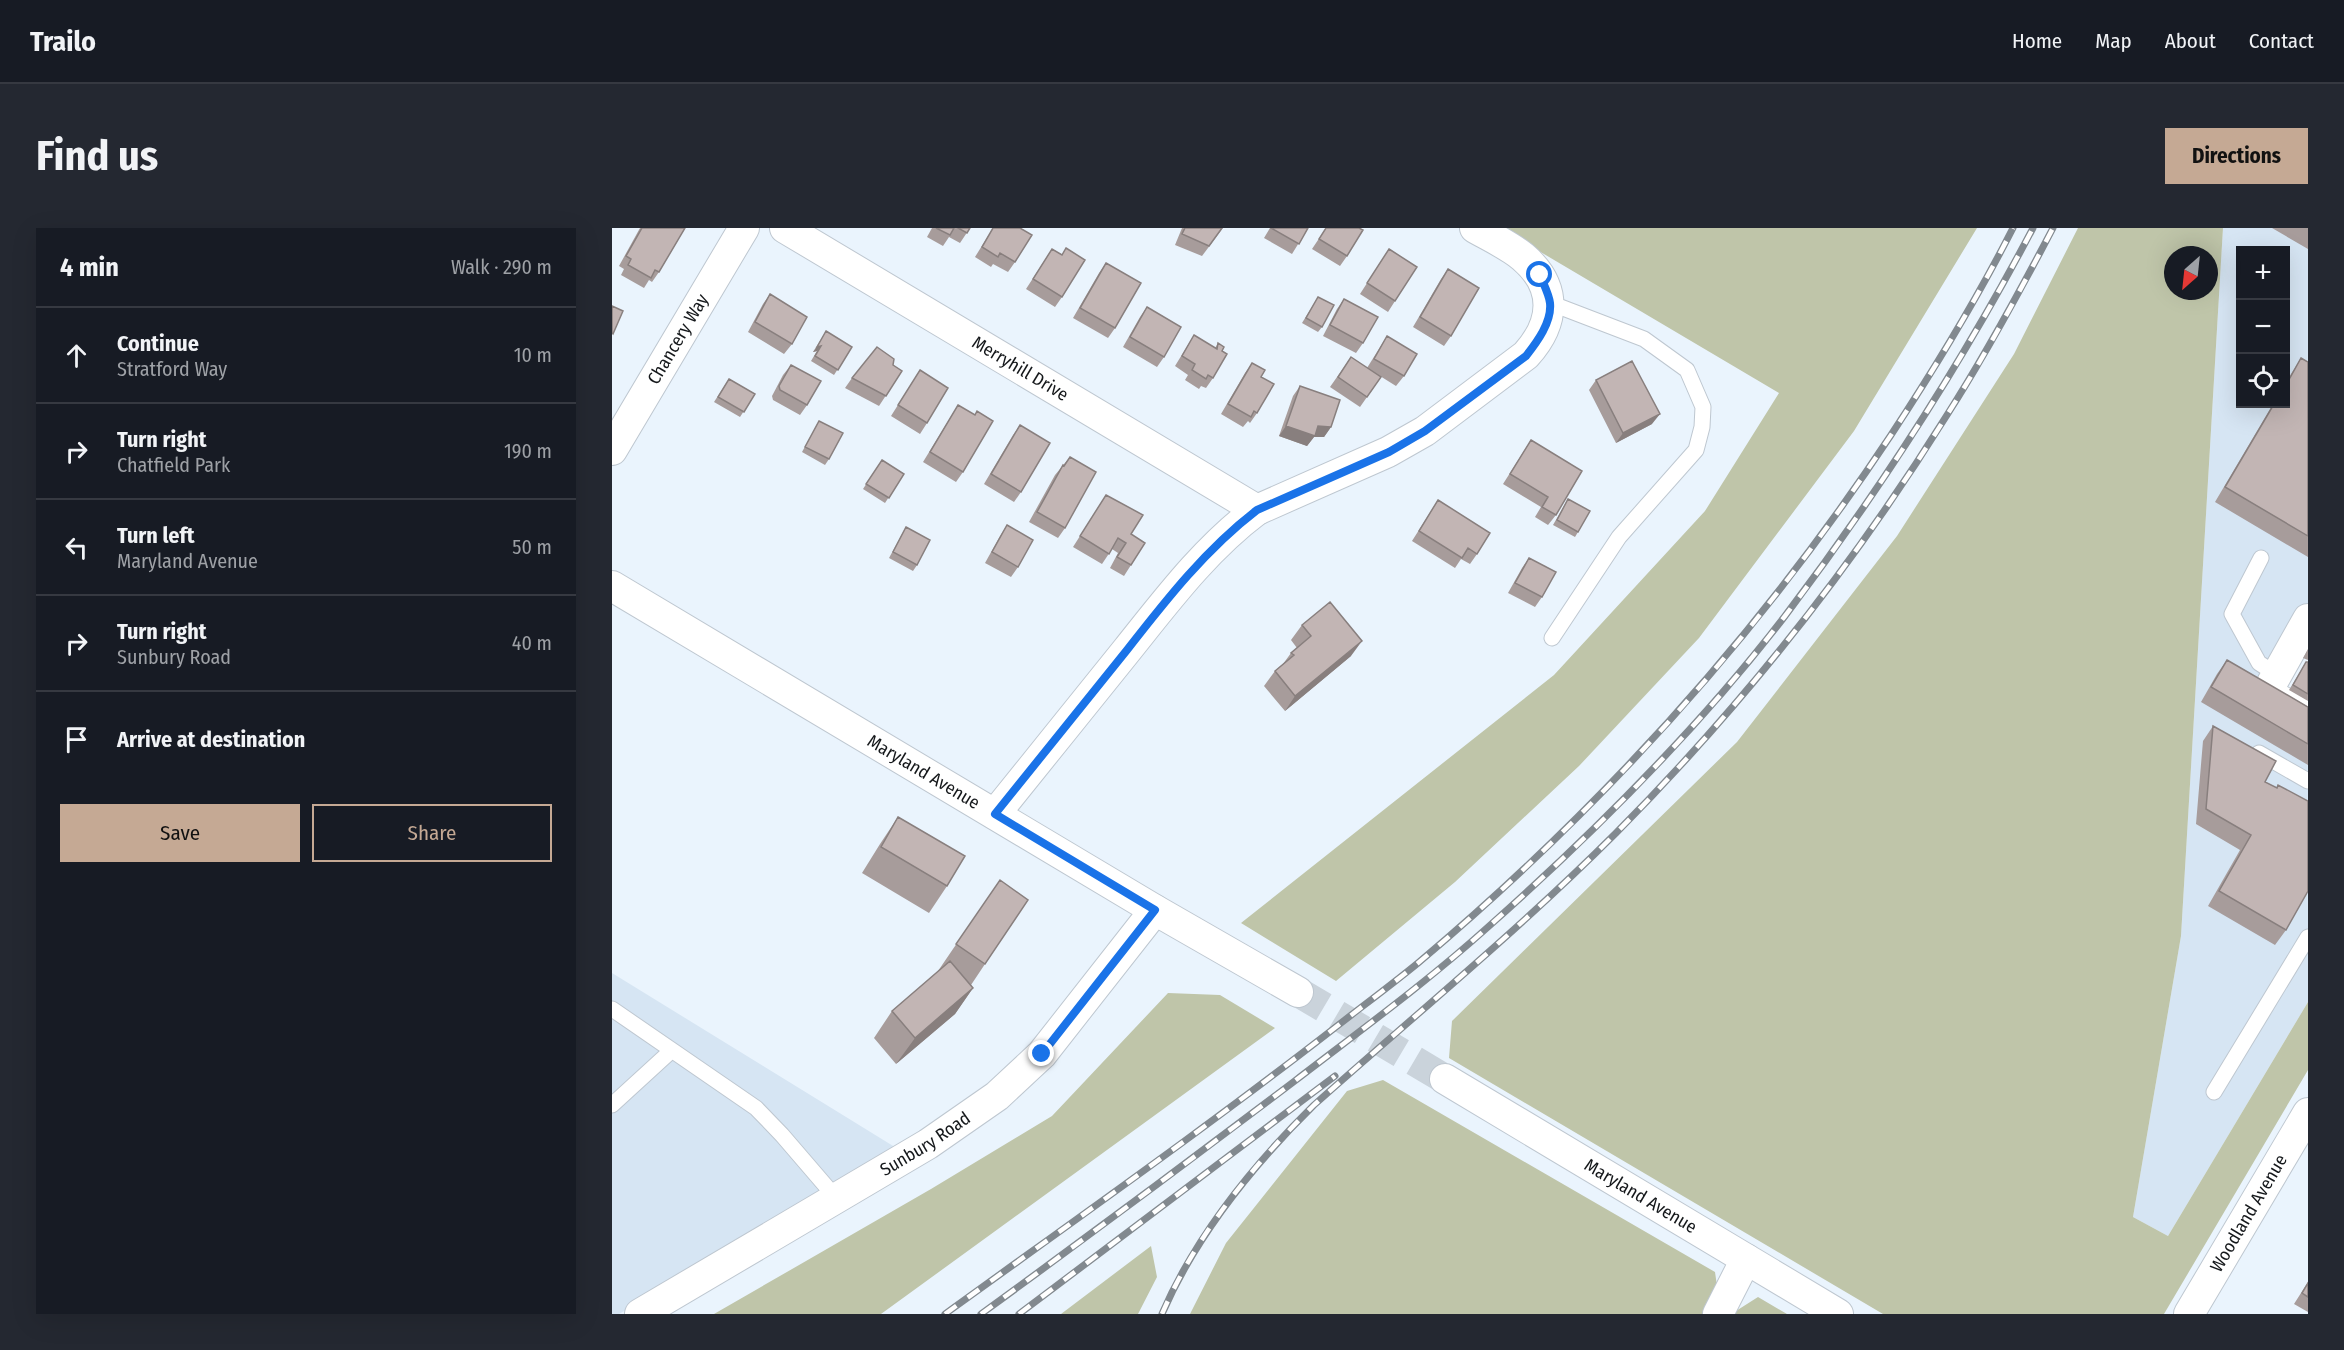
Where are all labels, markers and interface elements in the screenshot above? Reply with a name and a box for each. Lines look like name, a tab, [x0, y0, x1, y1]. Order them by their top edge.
text: Trailo	[30, 25, 96, 58]
text: Home	[2012, 28, 2062, 54]
text: Map	[2095, 28, 2132, 54]
text: About	[2165, 28, 2216, 54]
text: Contact	[2249, 28, 2314, 54]
button: Directions	[2165, 128, 2308, 184]
text: Find us	[36, 131, 158, 181]
north arrow	[2164, 246, 2218, 300]
map controls	[2236, 246, 2290, 408]
button: +	[2236, 246, 2290, 300]
text: 4 min	[60, 252, 119, 283]
text: Walk · 290 m	[451, 255, 552, 279]
route start	[1526, 261, 1552, 287]
street label: Chancery Way	[643, 290, 713, 388]
button: −	[2236, 300, 2290, 354]
text: Continue	[117, 330, 199, 357]
street label: Merryhill Drive	[968, 331, 1072, 406]
icon: ahead	[60, 339, 93, 372]
text: 10 m	[514, 343, 552, 367]
button: locate	[2236, 354, 2290, 408]
text: Stratford Way	[117, 357, 227, 381]
text: Turn right	[117, 426, 206, 453]
icon: right	[60, 435, 93, 468]
text: 190 m	[504, 439, 552, 463]
text: Chatfield Park	[117, 453, 230, 477]
text: Turn left	[117, 522, 195, 549]
icon: left	[60, 531, 93, 564]
text: 50 m	[512, 535, 552, 559]
text: Maryland Avenue	[117, 549, 258, 573]
text: Turn right	[117, 618, 206, 645]
icon: right	[60, 627, 93, 660]
text: 40 m	[512, 631, 552, 655]
text: Sunbury Road	[117, 645, 231, 669]
icon: arrive	[60, 723, 93, 756]
text: Arrive at destination	[117, 726, 305, 753]
street label: Maryland Avenue	[864, 730, 984, 814]
button: Save	[60, 804, 300, 862]
button: Share	[312, 804, 552, 862]
route end	[1028, 1040, 1054, 1066]
street label: Sunbury Road	[876, 1107, 974, 1181]
street label: Woodland Avenue	[2205, 1150, 2292, 1276]
street label: Maryland Avenue	[1581, 1154, 1701, 1238]

